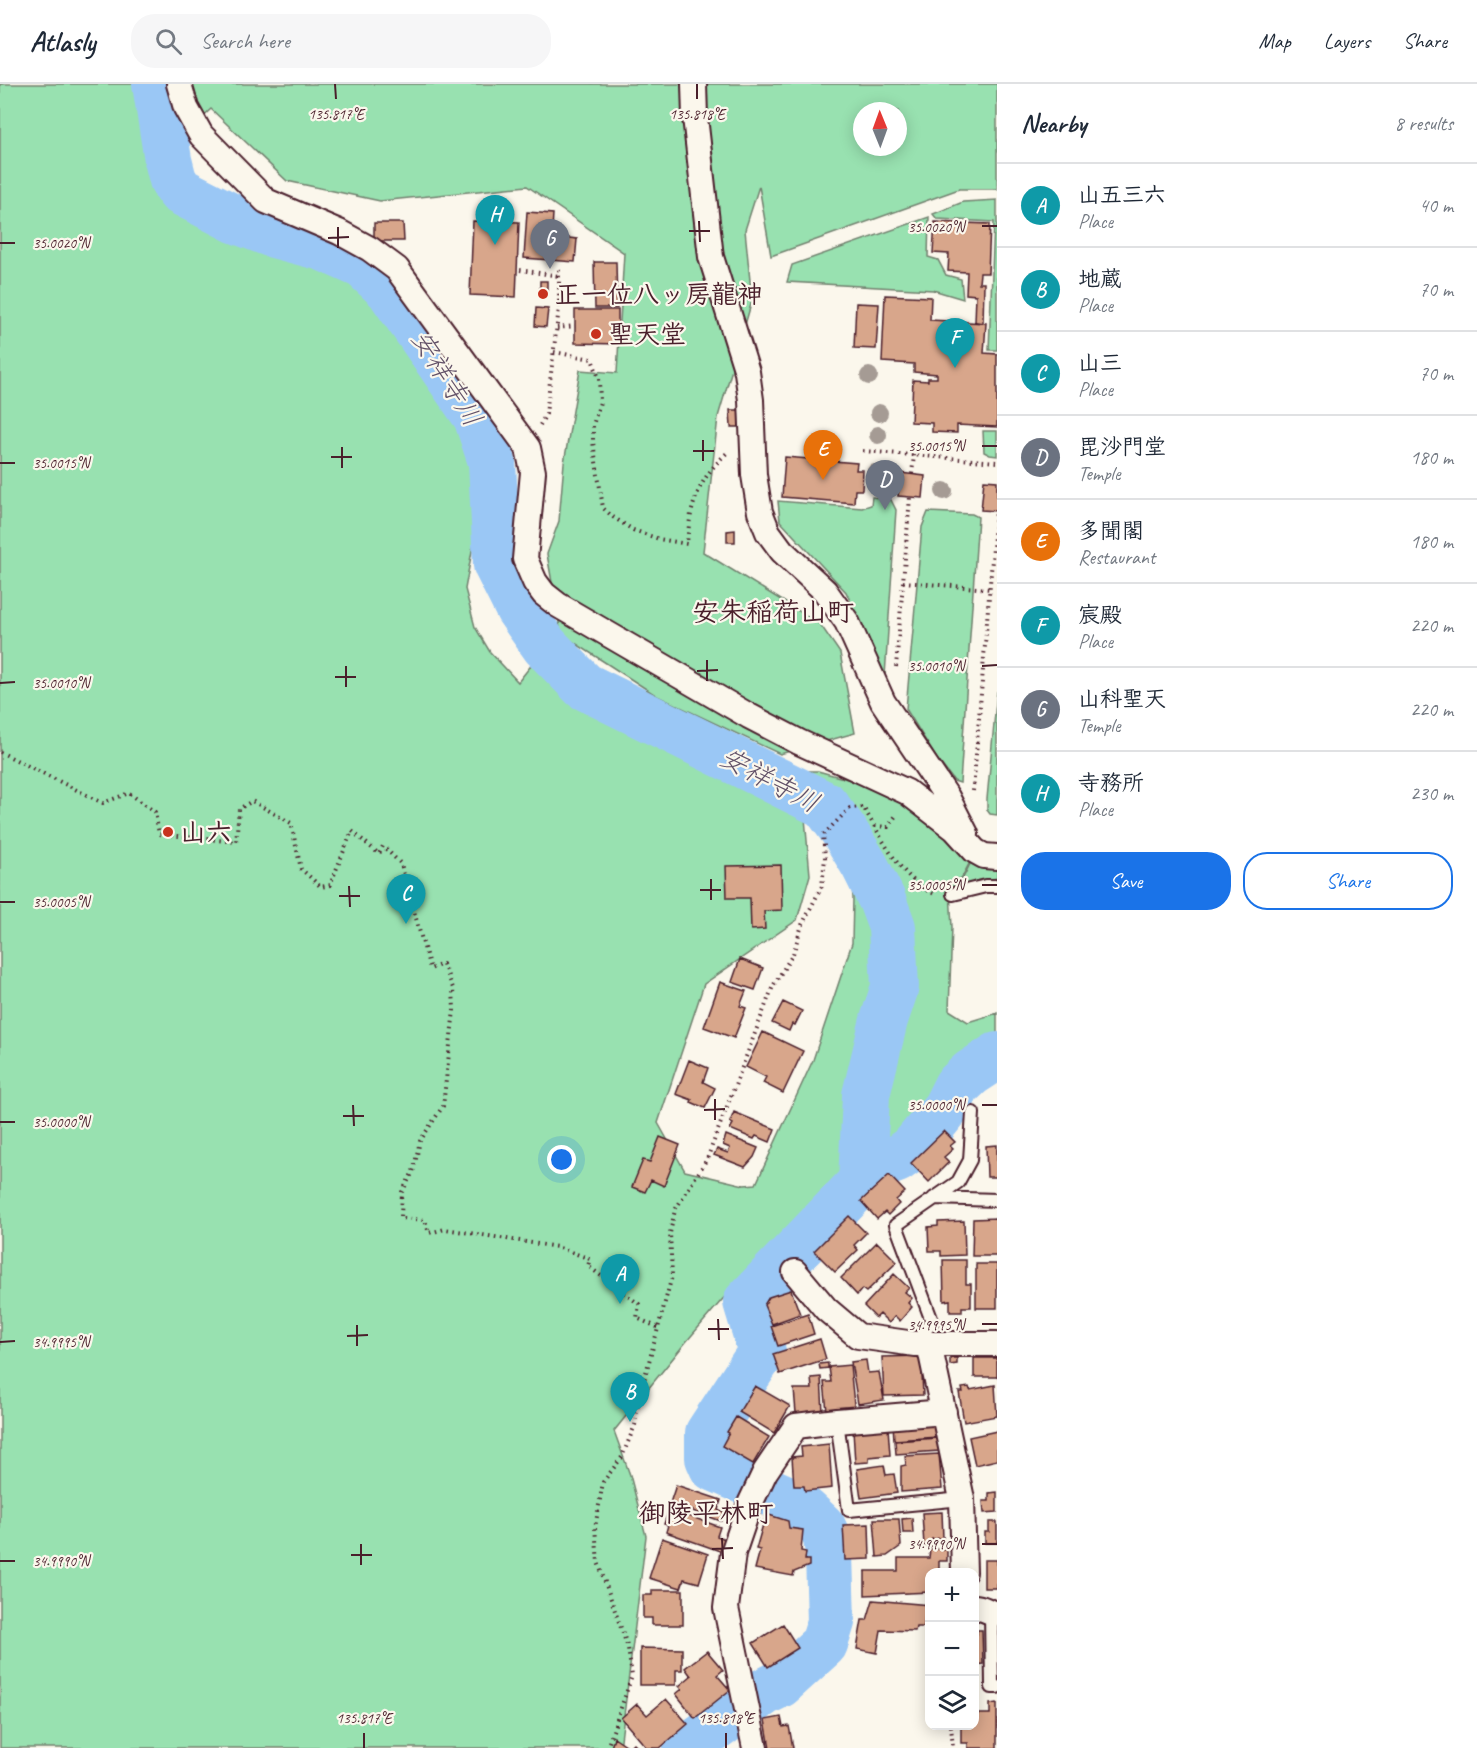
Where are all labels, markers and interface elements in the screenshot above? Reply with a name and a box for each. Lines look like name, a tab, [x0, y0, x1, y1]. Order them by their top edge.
search box	[131, 14, 551, 68]
text: Atlasly	[30, 24, 95, 59]
icon: search	[152, 25, 185, 58]
text: Search here	[200, 27, 290, 55]
text: Map	[1258, 28, 1291, 54]
text: Layers	[1324, 28, 1370, 54]
text: Share	[1403, 28, 1447, 54]
north arrow	[853, 102, 907, 156]
text: 135.817°E	[308, 105, 366, 124]
text: 135.818°E	[669, 105, 727, 124]
text: Nearby	[1021, 107, 1086, 140]
text: 8 results	[1394, 111, 1453, 136]
text: 山五三六	[1078, 181, 1166, 209]
text: A	[1035, 193, 1046, 218]
text: 40 m	[1419, 193, 1453, 218]
pin: H	[476, 196, 514, 245]
text: Place	[1078, 209, 1113, 234]
text: 35.0020°N	[908, 218, 967, 237]
pin: G	[530, 220, 570, 269]
text: 35.0020°N	[33, 234, 92, 253]
text: 地蔵	[1078, 265, 1122, 293]
text: B	[1035, 277, 1046, 302]
text: 70 m	[1419, 277, 1453, 302]
place label: 正一位八ッ房龍神	[555, 278, 763, 311]
marker: 正一位八ッ房龍神	[536, 287, 550, 301]
text: Place	[1078, 293, 1113, 318]
place label: 聖天堂	[608, 318, 686, 351]
pin: F	[936, 318, 974, 368]
water label: 安祥寺川	[404, 323, 490, 433]
marker: 聖天堂	[589, 327, 603, 341]
text: 山三	[1078, 349, 1122, 377]
text: C	[1036, 361, 1045, 386]
text: 70 m	[1419, 361, 1453, 386]
text: Place	[1078, 377, 1113, 402]
pin: E	[804, 430, 842, 480]
text: 毘沙門堂	[1078, 433, 1166, 461]
text: 35.0015°N	[908, 437, 967, 456]
text: D	[1035, 445, 1046, 470]
text: 180 m	[1410, 445, 1453, 470]
text: 35.0015°N	[33, 454, 92, 473]
pin: D	[866, 460, 904, 510]
text: Temple	[1078, 461, 1121, 486]
text: 多聞閣	[1078, 517, 1144, 545]
text: E	[1035, 529, 1046, 554]
text: 180 m	[1410, 529, 1453, 554]
text: Restaurant	[1078, 545, 1155, 570]
district label: 安朱稲荷山町	[692, 595, 854, 629]
text: 宸殿	[1078, 601, 1122, 629]
text: F	[1036, 613, 1045, 638]
text: 220 m	[1410, 613, 1453, 638]
text: Place	[1078, 629, 1113, 654]
text: 35.0010°N	[908, 657, 967, 676]
text: 35.0010°N	[33, 674, 92, 693]
text: 山科聖天	[1078, 685, 1166, 713]
text: G	[1036, 697, 1045, 722]
text: 220 m	[1410, 697, 1453, 722]
text: Temple	[1078, 713, 1121, 738]
water label: 安祥寺川	[714, 740, 826, 820]
text: 寺務所	[1078, 769, 1144, 797]
text: H	[1035, 781, 1046, 806]
text: 230 m	[1410, 781, 1453, 806]
text: Place	[1078, 797, 1113, 822]
place label: 山六	[180, 816, 232, 849]
marker: 山六	[161, 825, 175, 839]
button: Save	[1021, 852, 1231, 910]
button: Share	[1243, 852, 1453, 910]
pin: C	[386, 874, 426, 924]
text: 35.0005°N	[908, 876, 967, 895]
text: 35.0005°N	[33, 893, 92, 912]
text: 35.0000°N	[908, 1096, 967, 1115]
text: 35.0000°N	[33, 1113, 92, 1132]
your location	[547, 1145, 576, 1174]
pin: A	[600, 1254, 640, 1304]
text: 34.9995°N	[908, 1316, 967, 1335]
text: 34.9995°N	[33, 1333, 92, 1352]
pin: B	[610, 1372, 650, 1422]
district label: 御陵平林町	[639, 1496, 774, 1530]
text: 34.9990°N	[908, 1535, 967, 1554]
text: 34.9990°N	[33, 1552, 92, 1571]
map controls	[925, 1568, 979, 1730]
button: +	[925, 1568, 979, 1622]
button: −	[925, 1622, 979, 1676]
button: layers	[925, 1676, 979, 1730]
text: 135.817°E	[336, 1709, 394, 1728]
text: 135.818°E	[698, 1709, 756, 1728]

